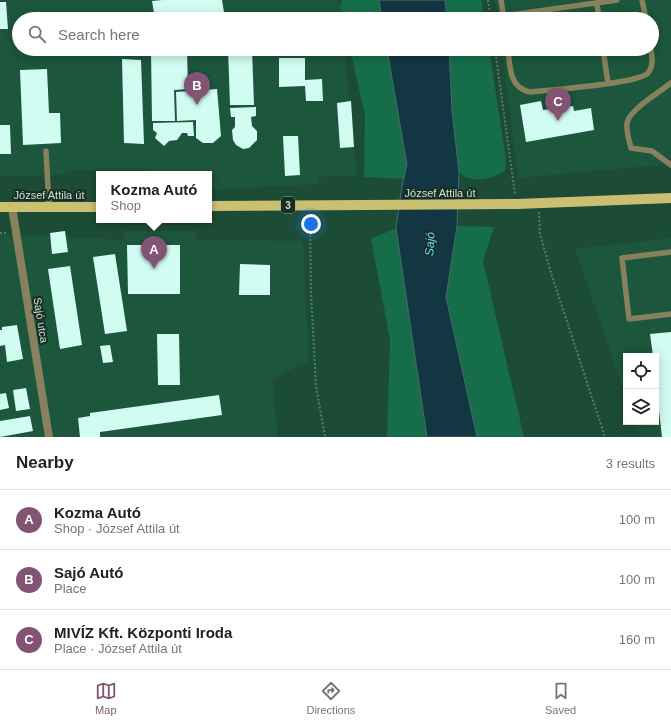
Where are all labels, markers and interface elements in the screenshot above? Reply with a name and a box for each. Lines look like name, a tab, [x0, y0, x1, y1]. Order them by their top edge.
search box	[12, 12, 659, 56]
icon: search	[26, 23, 48, 45]
text: Search here	[58, 26, 140, 43]
pin: B	[184, 72, 210, 105]
pin: C	[545, 88, 571, 121]
popup	[96, 171, 212, 223]
text: Kozma Autó	[111, 181, 197, 198]
street label: József Attila út	[405, 187, 475, 199]
street label: József Attila út	[14, 189, 84, 201]
road number: 3	[281, 197, 295, 213]
text: Shop	[111, 198, 141, 213]
your location	[301, 214, 321, 234]
water label: Sajó	[422, 231, 438, 256]
pin: A	[141, 236, 167, 269]
street label: Sajó utca	[31, 296, 51, 344]
map controls	[623, 353, 659, 425]
button: locate	[623, 353, 659, 389]
button: layers	[623, 389, 659, 425]
text: Nearby	[16, 453, 74, 472]
text: 3 results	[606, 456, 655, 471]
text: Kozma Autó	[54, 504, 141, 521]
text: A	[24, 512, 34, 527]
text: 100 m	[619, 512, 655, 527]
text: Shop · József Attila út	[54, 521, 180, 536]
text: Sajó Autó	[54, 564, 123, 581]
text: B	[24, 572, 34, 587]
text: 100 m	[619, 572, 655, 587]
text: Place	[54, 581, 87, 596]
text: MIVÍZ Kft. Központi Iroda	[54, 624, 232, 641]
text: C	[24, 632, 34, 647]
text: 160 m	[619, 632, 655, 647]
text: Place · József Attila út	[54, 641, 182, 656]
tab: Map	[95, 680, 117, 716]
tab: Directions	[306, 680, 355, 716]
tab: Saved	[545, 680, 576, 716]

